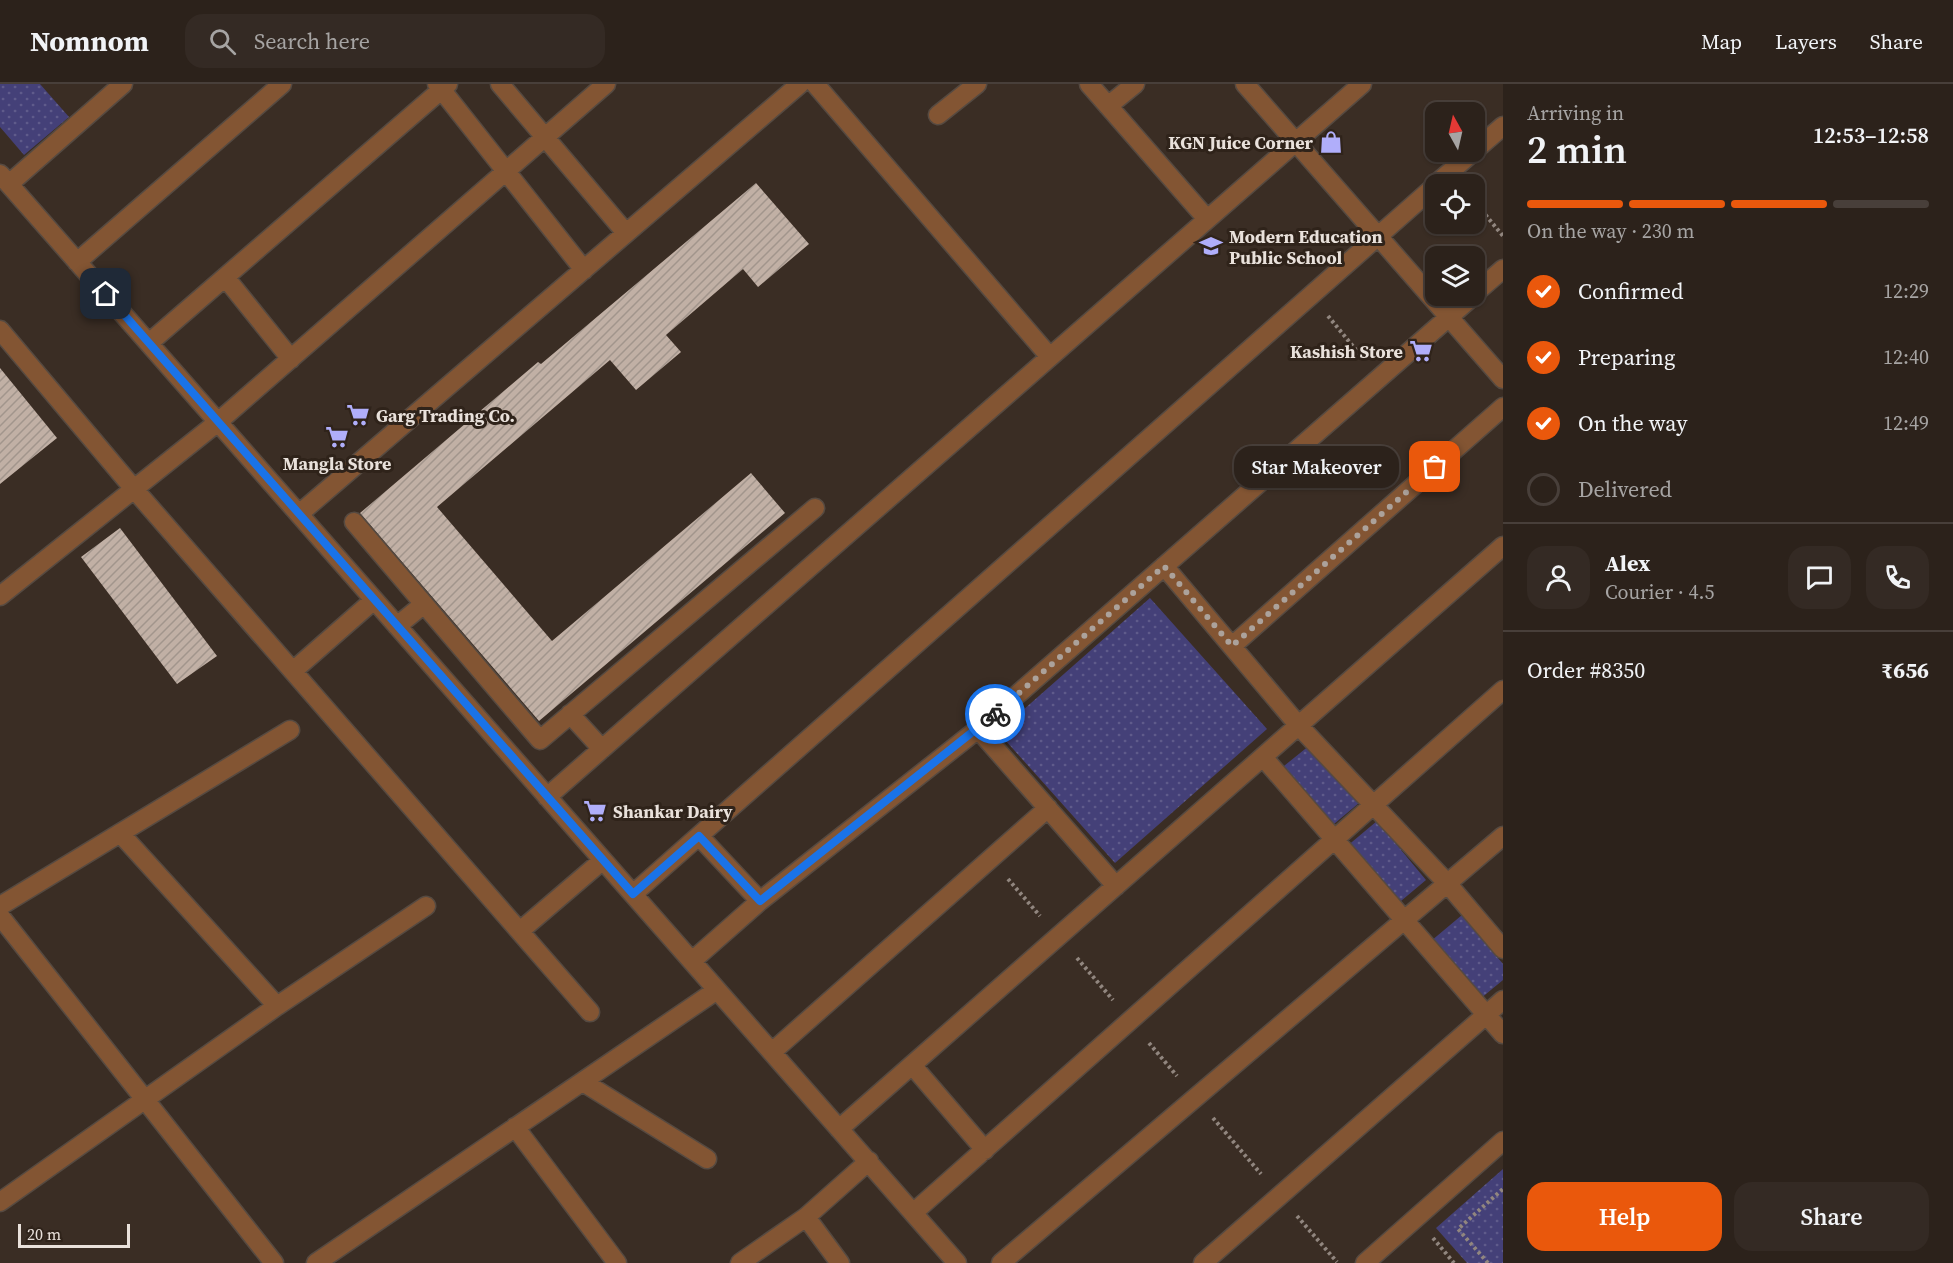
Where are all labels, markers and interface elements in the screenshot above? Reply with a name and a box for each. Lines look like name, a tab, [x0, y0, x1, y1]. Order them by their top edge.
search box	[185, 14, 605, 68]
text: Nomnom	[30, 22, 149, 60]
icon: search	[206, 25, 239, 58]
text: Search here	[254, 26, 370, 56]
text: Map	[1701, 27, 1742, 56]
text: Layers	[1775, 27, 1837, 56]
text: Share	[1870, 27, 1923, 56]
text: Arriving in	[1527, 99, 1624, 127]
north arrow	[1425, 102, 1485, 162]
map controls	[1425, 102, 1485, 306]
text: 12:53–12:58	[1813, 120, 1929, 150]
text: 2 min	[1527, 123, 1627, 176]
shop icon: KGN Juice Corner	[1318, 129, 1344, 155]
place label: KGN Juice Corner	[1168, 130, 1314, 155]
button: locate	[1425, 174, 1485, 234]
text: On the way · 230 m	[1527, 217, 1694, 245]
place label: Modern Education Public School	[1229, 224, 1382, 270]
school or university icon: Modern Education Public School	[1198, 233, 1224, 259]
button: layers	[1425, 246, 1485, 306]
pin	[80, 268, 131, 319]
icon: check	[1527, 275, 1560, 308]
text: Confirmed	[1578, 276, 1683, 306]
icon: home	[89, 277, 122, 310]
text: 12:29	[1883, 277, 1929, 305]
supermarket icon: Kashish Store	[1408, 338, 1434, 364]
place label: Kashish Store	[1290, 339, 1403, 364]
icon: check	[1527, 341, 1560, 374]
text: Preparing	[1578, 342, 1675, 372]
text: 12:40	[1883, 343, 1929, 371]
supermarket icon: Garg Trading Co.	[345, 402, 371, 428]
place label: Garg Trading Co.	[376, 403, 515, 428]
icon: check	[1527, 407, 1560, 440]
text: On the way	[1578, 408, 1687, 438]
text: 12:49	[1883, 409, 1929, 437]
supermarket icon: Mangla Store	[324, 424, 350, 450]
pin	[1409, 441, 1460, 492]
callout: Star Makeover	[1234, 446, 1399, 488]
icon: bag	[1418, 450, 1451, 483]
place label: Mangla Store	[283, 451, 391, 476]
text: Star Makeover	[1251, 453, 1382, 481]
text: Delivered	[1578, 474, 1672, 504]
button: person	[1527, 546, 1590, 609]
button: chat	[1788, 546, 1851, 609]
button: phone	[1866, 546, 1929, 609]
text: Alex	[1605, 548, 1650, 578]
text: Courier · 4.5	[1605, 578, 1714, 606]
text: Order #8350	[1527, 655, 1645, 685]
text: ₹656	[1881, 655, 1929, 685]
courier	[965, 684, 1025, 744]
icon: bike	[979, 698, 1012, 731]
supermarket icon: Shankar Dairy	[582, 798, 608, 824]
place label: Shankar Dairy	[613, 799, 733, 824]
button: Help	[1527, 1182, 1722, 1251]
button: Share	[1734, 1182, 1929, 1251]
scale bar	[18, 1221, 130, 1248]
text: 20 m	[27, 1223, 61, 1245]

